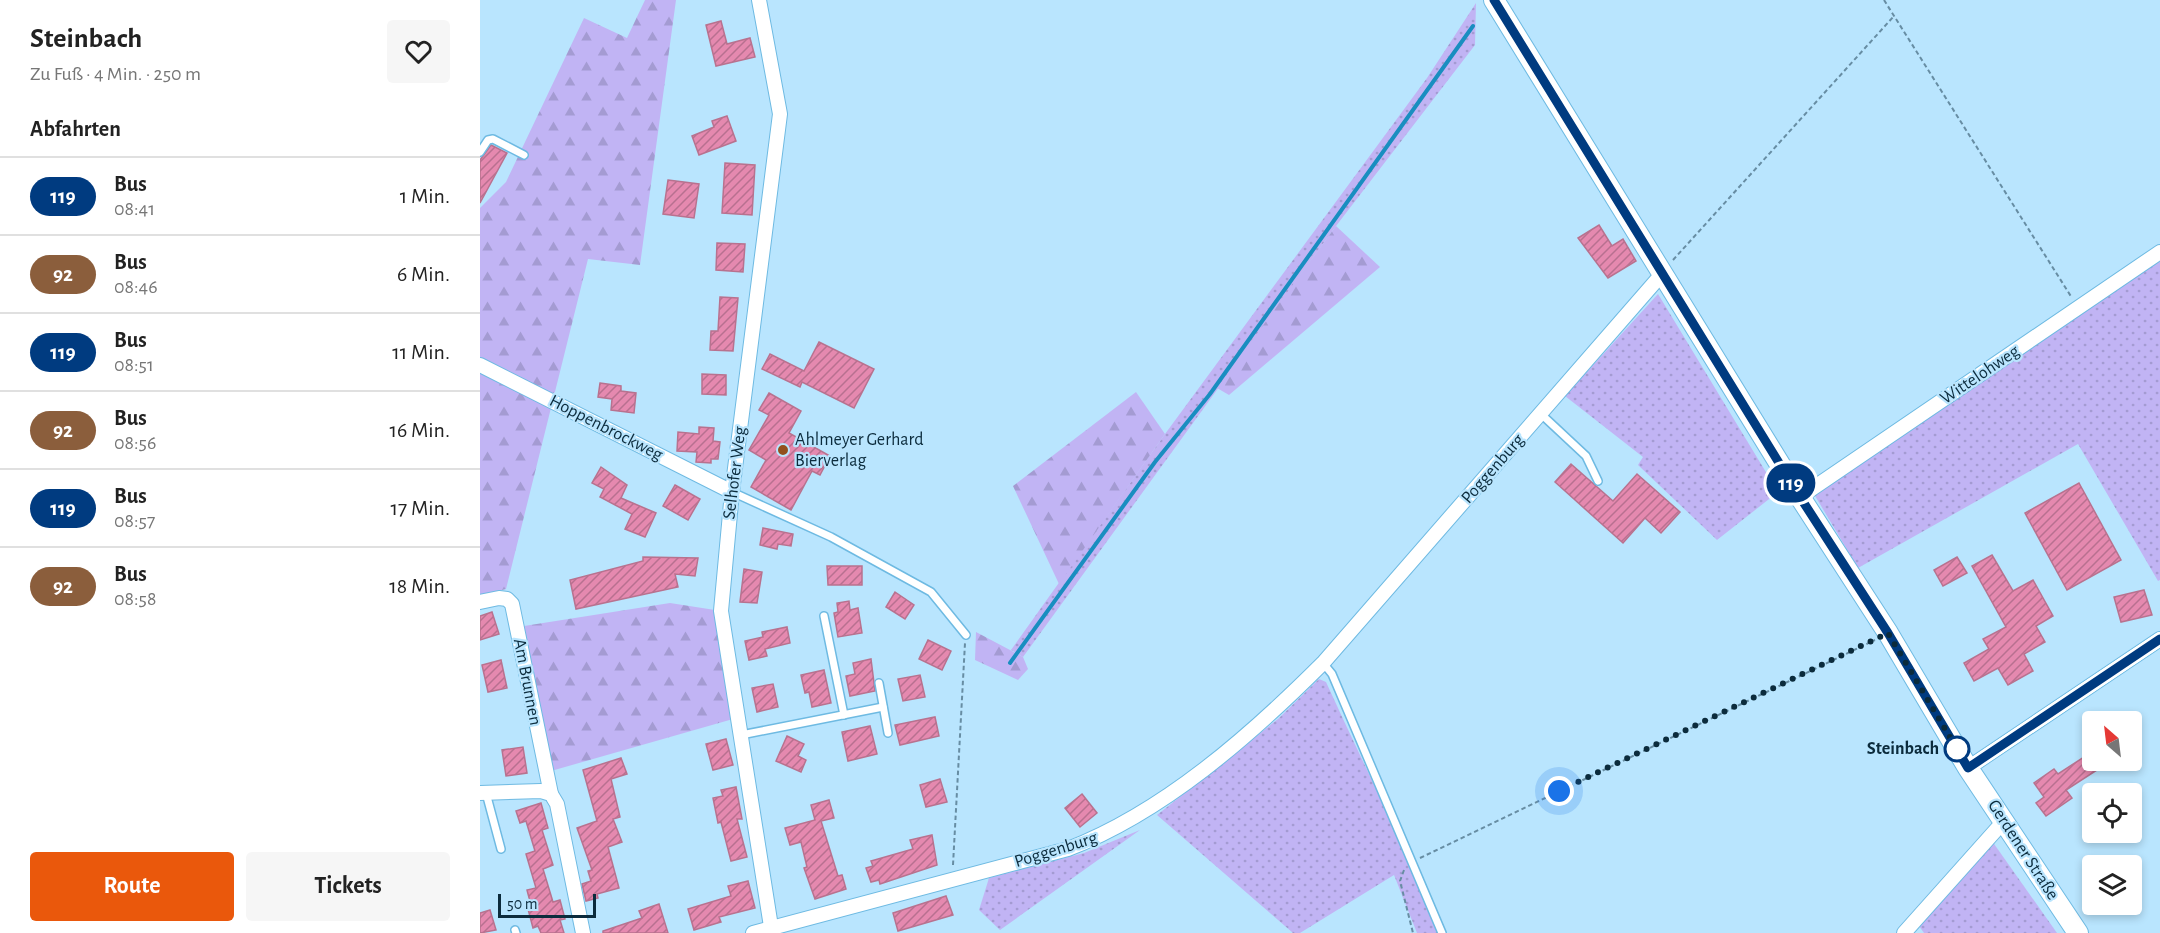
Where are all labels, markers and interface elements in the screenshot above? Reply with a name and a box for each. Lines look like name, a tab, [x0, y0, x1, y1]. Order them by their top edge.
button: heart	[387, 20, 450, 83]
text: Steinbach	[30, 25, 142, 53]
text: Zu Fuß · 4 Min. · 250 m	[30, 64, 201, 84]
text: Abfahrten	[30, 118, 121, 140]
text: Bus	[114, 173, 147, 195]
text: 1 Min.	[400, 185, 450, 207]
text: 119	[50, 186, 76, 207]
text: 08:41	[114, 199, 155, 219]
text: Bus	[114, 251, 147, 273]
text: 6 Min.	[397, 263, 450, 285]
text: 92	[53, 264, 73, 285]
text: 08:46	[114, 277, 158, 297]
text: Bus	[114, 329, 147, 351]
text: 11 Min.	[392, 341, 450, 363]
text: 119	[50, 342, 76, 363]
street label: Wittelohweg	[1937, 342, 2023, 408]
text: 08:51	[114, 355, 154, 375]
street label: Hoppenbrockweg	[547, 392, 666, 464]
text: Bus	[114, 407, 147, 429]
text: 16 Min.	[389, 419, 450, 441]
text: 92	[53, 420, 73, 441]
street label: Selhofer Weg	[720, 425, 750, 520]
place label: Ahlmeyer Gerhard Bierverlag	[795, 431, 924, 470]
street label: Poggenburg	[1458, 431, 1528, 507]
text: 08:56	[114, 433, 156, 453]
marker: Ahlmeyer Gerhard Bierverlag	[776, 443, 790, 457]
line badge: 119	[1756, 464, 1826, 502]
text: 119	[1778, 473, 1804, 494]
text: Bus	[114, 485, 147, 507]
text: 17 Min.	[391, 497, 450, 519]
text: 119	[50, 498, 76, 519]
text: 08:57	[114, 511, 155, 531]
text: Bus	[114, 563, 147, 585]
text: 18 Min.	[389, 575, 450, 597]
text: 92	[53, 576, 73, 597]
text: 08:58	[114, 589, 156, 609]
street label: Am Brunnen	[510, 637, 544, 727]
north arrow	[2082, 711, 2142, 771]
map controls	[2082, 711, 2142, 915]
marker: Steinbach	[1944, 736, 1970, 762]
place label: Steinbach	[1867, 740, 1939, 758]
your location	[1544, 776, 1574, 806]
button: locate	[2082, 783, 2142, 843]
street label: Gerdener Straße	[1984, 797, 2062, 903]
street label: Poggenburg	[1013, 829, 1100, 871]
button: Route	[30, 852, 234, 921]
button: Tickets	[246, 852, 450, 921]
button: layers	[2082, 855, 2142, 915]
scale bar	[498, 891, 596, 918]
text: 50 m	[507, 896, 538, 912]

